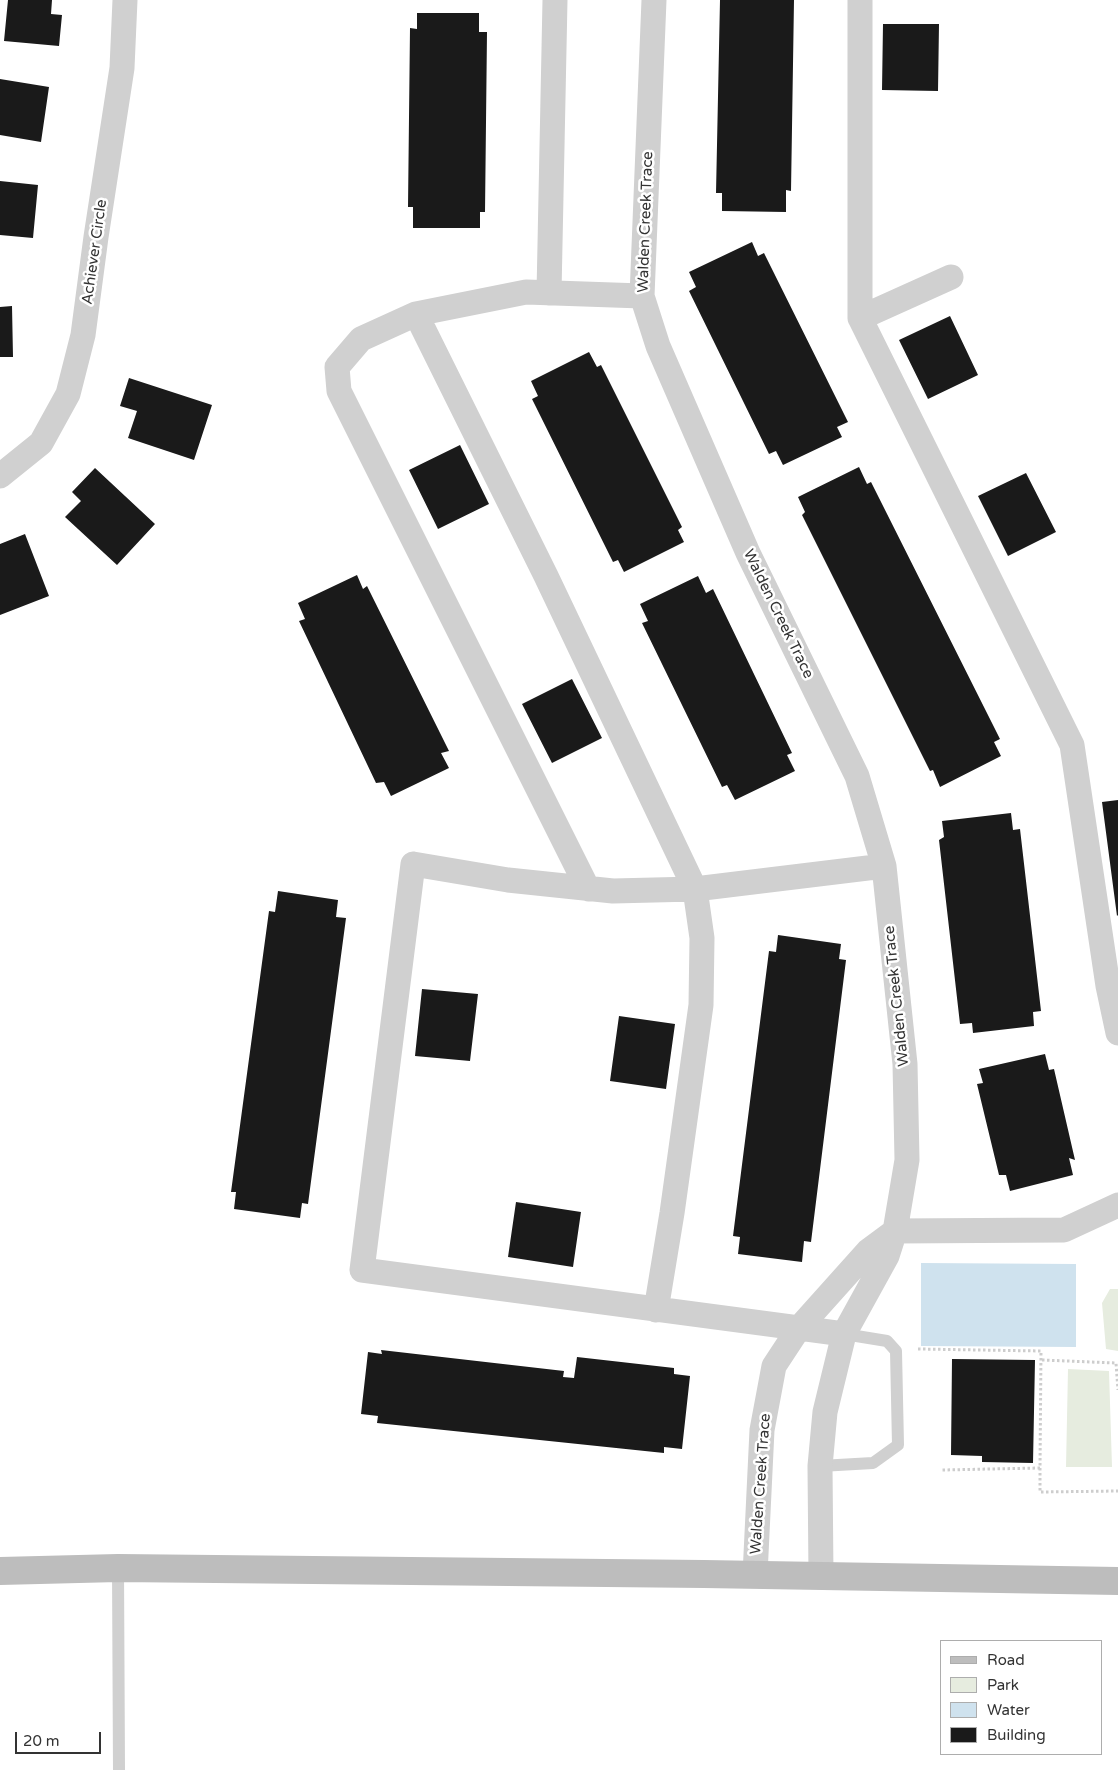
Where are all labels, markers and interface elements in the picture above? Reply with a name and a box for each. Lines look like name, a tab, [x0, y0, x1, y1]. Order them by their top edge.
street label: Walden Creek Trace	[635, 151, 657, 293]
street label: Achiever Circle	[79, 198, 111, 306]
street label: Walden Creek Trace	[739, 546, 817, 682]
street label: Walden Creek Trace	[881, 925, 913, 1067]
street label: Walden Creek Trace	[747, 1413, 775, 1555]
legend	[940, 1640, 1103, 1755]
text: Road	[987, 1651, 1025, 1669]
text: Park	[987, 1676, 1019, 1694]
text: Water	[987, 1701, 1030, 1719]
scale bar	[18, 1722, 104, 1754]
text: Building	[987, 1726, 1046, 1744]
text: 20 m	[23, 1732, 60, 1750]

